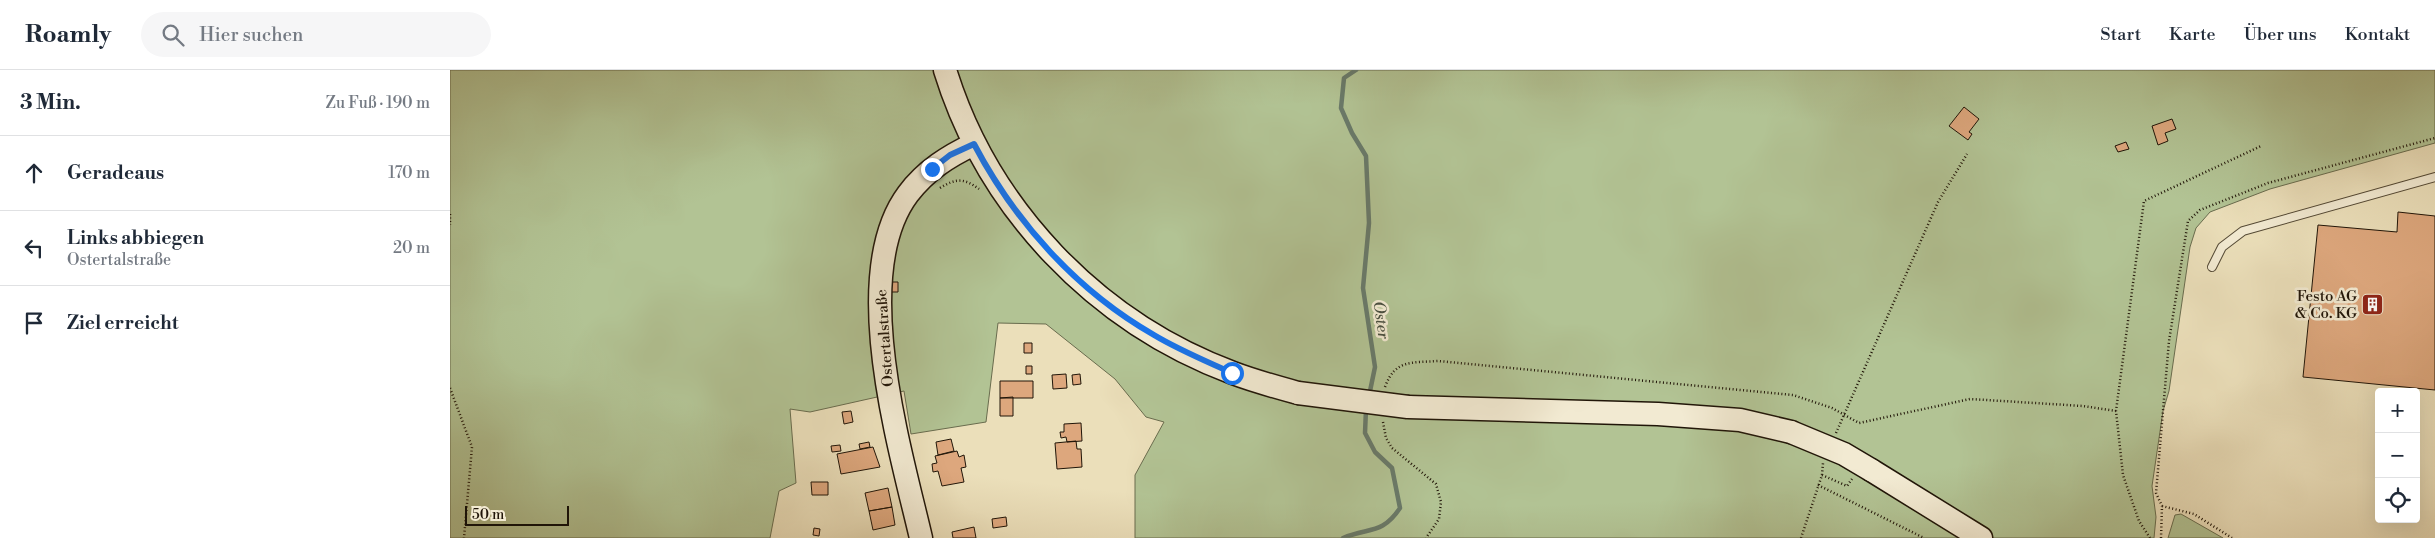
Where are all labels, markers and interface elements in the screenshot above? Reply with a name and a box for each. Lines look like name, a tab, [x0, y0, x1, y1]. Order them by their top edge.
search box	[141, 12, 491, 57]
text: Roamly	[25, 20, 111, 50]
icon: search	[159, 21, 187, 49]
text: Hier suchen	[199, 23, 303, 47]
text: Start	[2100, 23, 2141, 46]
text: Karte	[2169, 23, 2216, 46]
text: Über uns	[2244, 23, 2317, 46]
text: Kontakt	[2345, 23, 2410, 46]
text: 3 Min.	[20, 90, 81, 116]
text: Zu Fuß · 190 m	[325, 93, 430, 113]
route end	[921, 158, 944, 181]
icon: ahead	[20, 159, 48, 187]
text: Geradeaus	[67, 161, 164, 185]
text: 170 m	[388, 163, 430, 183]
text: Links abbiegen	[67, 226, 204, 250]
icon: left	[20, 234, 48, 262]
text: 20 m	[393, 238, 430, 258]
text: Ostertalstraße	[67, 250, 171, 270]
place label: Festo AG & Co. KG	[2295, 287, 2357, 323]
street label: Ostertalstraße	[872, 289, 898, 387]
building icon: Festo AG & Co. KG	[2361, 293, 2385, 317]
water label: Oster	[1368, 300, 1394, 341]
icon: arrive	[20, 309, 48, 337]
text: Ziel erreicht	[67, 311, 178, 335]
route start	[1221, 362, 1244, 385]
map controls	[2375, 388, 2420, 523]
button: +	[2375, 388, 2420, 433]
button: −	[2375, 433, 2420, 478]
button: locate	[2375, 478, 2420, 523]
scale bar	[465, 503, 569, 526]
text: 50 m	[472, 506, 504, 524]

